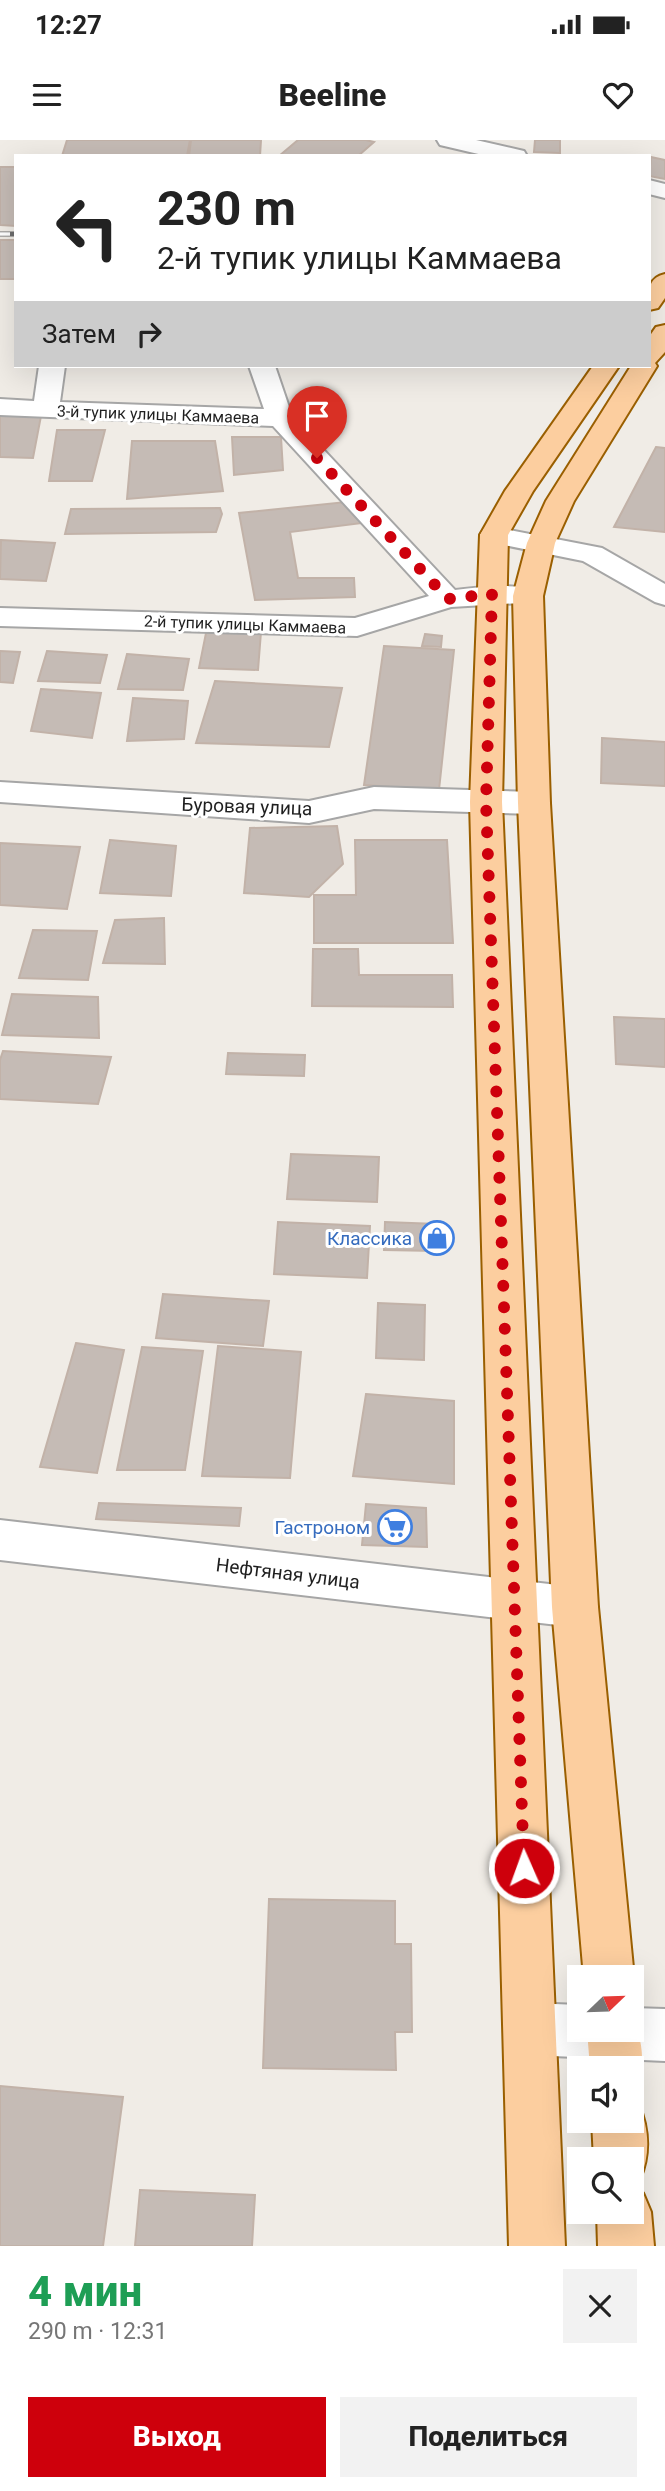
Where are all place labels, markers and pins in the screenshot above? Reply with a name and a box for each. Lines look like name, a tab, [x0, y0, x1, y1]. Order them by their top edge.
pin	[287, 386, 347, 458]
shop icon: Классика	[418, 1219, 456, 1257]
place label: Классика	[327, 1227, 412, 1250]
supermarket icon: Гастроном	[376, 1508, 414, 1546]
place label: Гастроном	[275, 1516, 370, 1539]

